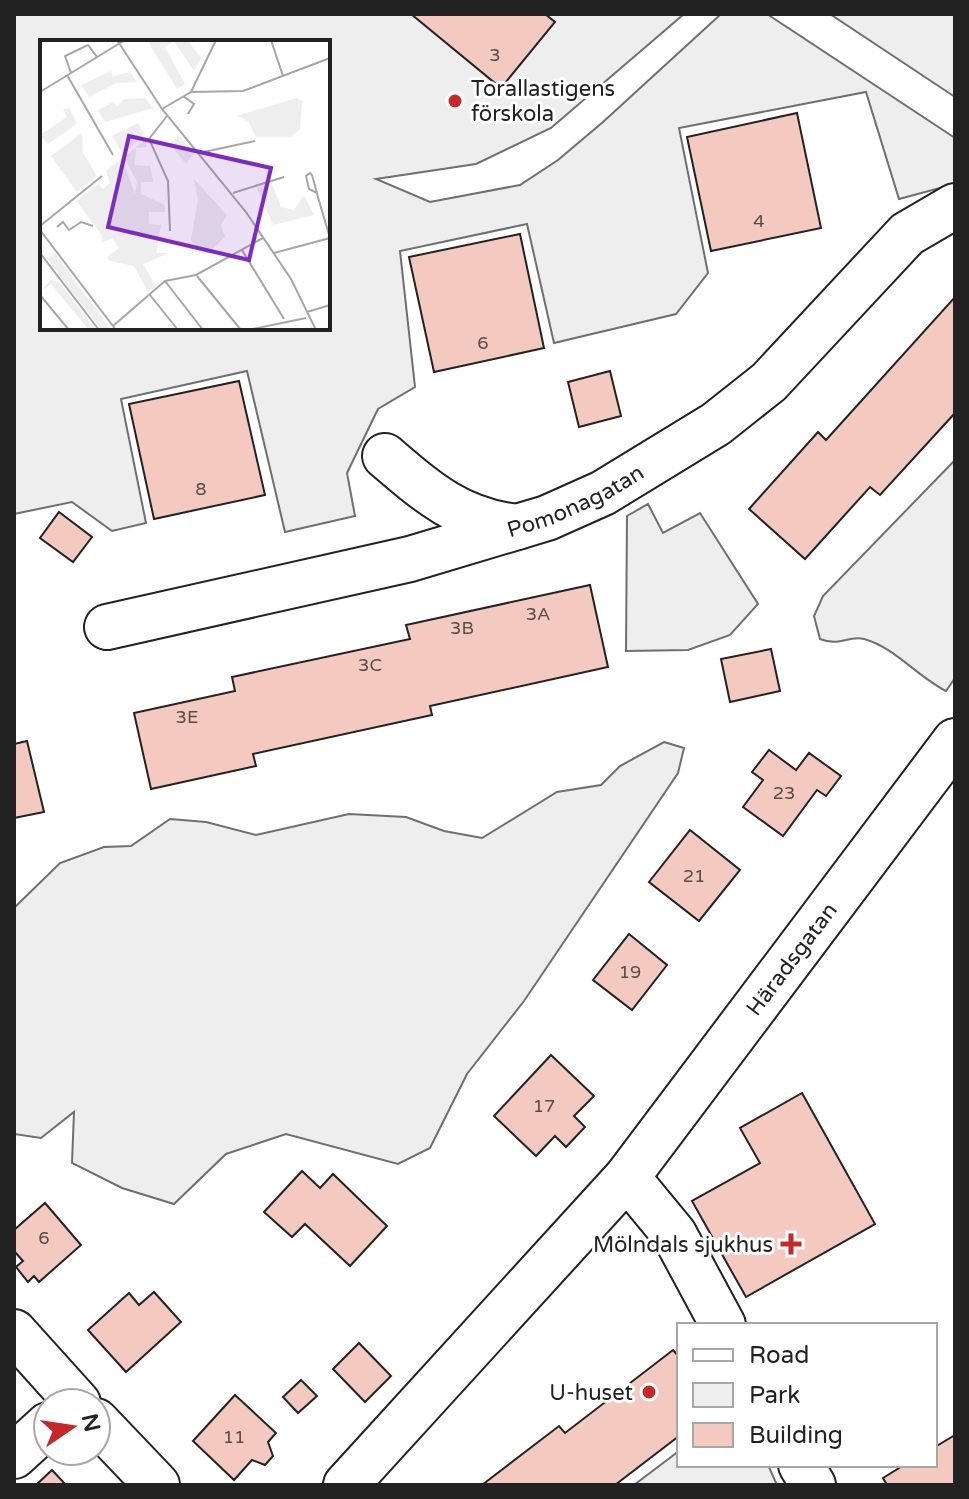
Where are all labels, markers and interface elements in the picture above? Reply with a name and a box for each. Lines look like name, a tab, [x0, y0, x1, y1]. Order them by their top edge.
inset map	[40, 40, 330, 330]
house number: 3	[489, 44, 501, 66]
place label: Torallastigens förskola	[471, 76, 615, 127]
marker: Torallastigens förskola	[446, 92, 464, 110]
house number: 4	[753, 210, 765, 232]
house number: 6	[477, 332, 489, 354]
street label: Pomonagatan	[504, 459, 649, 543]
house number: 8	[195, 478, 207, 500]
house number: 3A	[526, 603, 550, 625]
house number: 3B	[450, 617, 474, 639]
house number: 3C	[358, 654, 382, 676]
house number: 3E	[176, 706, 198, 728]
house number: 23	[773, 782, 795, 804]
house number: 21	[683, 865, 705, 887]
street label: Häradsgatan	[741, 898, 843, 1021]
house number: 19	[619, 961, 641, 983]
house number: 17	[533, 1095, 555, 1117]
house number: 6	[38, 1227, 50, 1249]
place label: Mölndals sjukhus	[593, 1232, 773, 1258]
marker: Mölndals sjukhus	[780, 1233, 802, 1255]
legend	[677, 1323, 937, 1467]
text: Road	[749, 1341, 809, 1370]
place label: U-huset	[549, 1380, 633, 1406]
text: Park	[749, 1381, 800, 1410]
marker: U-huset	[640, 1383, 658, 1401]
north arrow	[32, 1387, 112, 1467]
text: N	[76, 1411, 105, 1434]
text: Building	[749, 1421, 843, 1450]
house number: 11	[223, 1426, 245, 1448]

